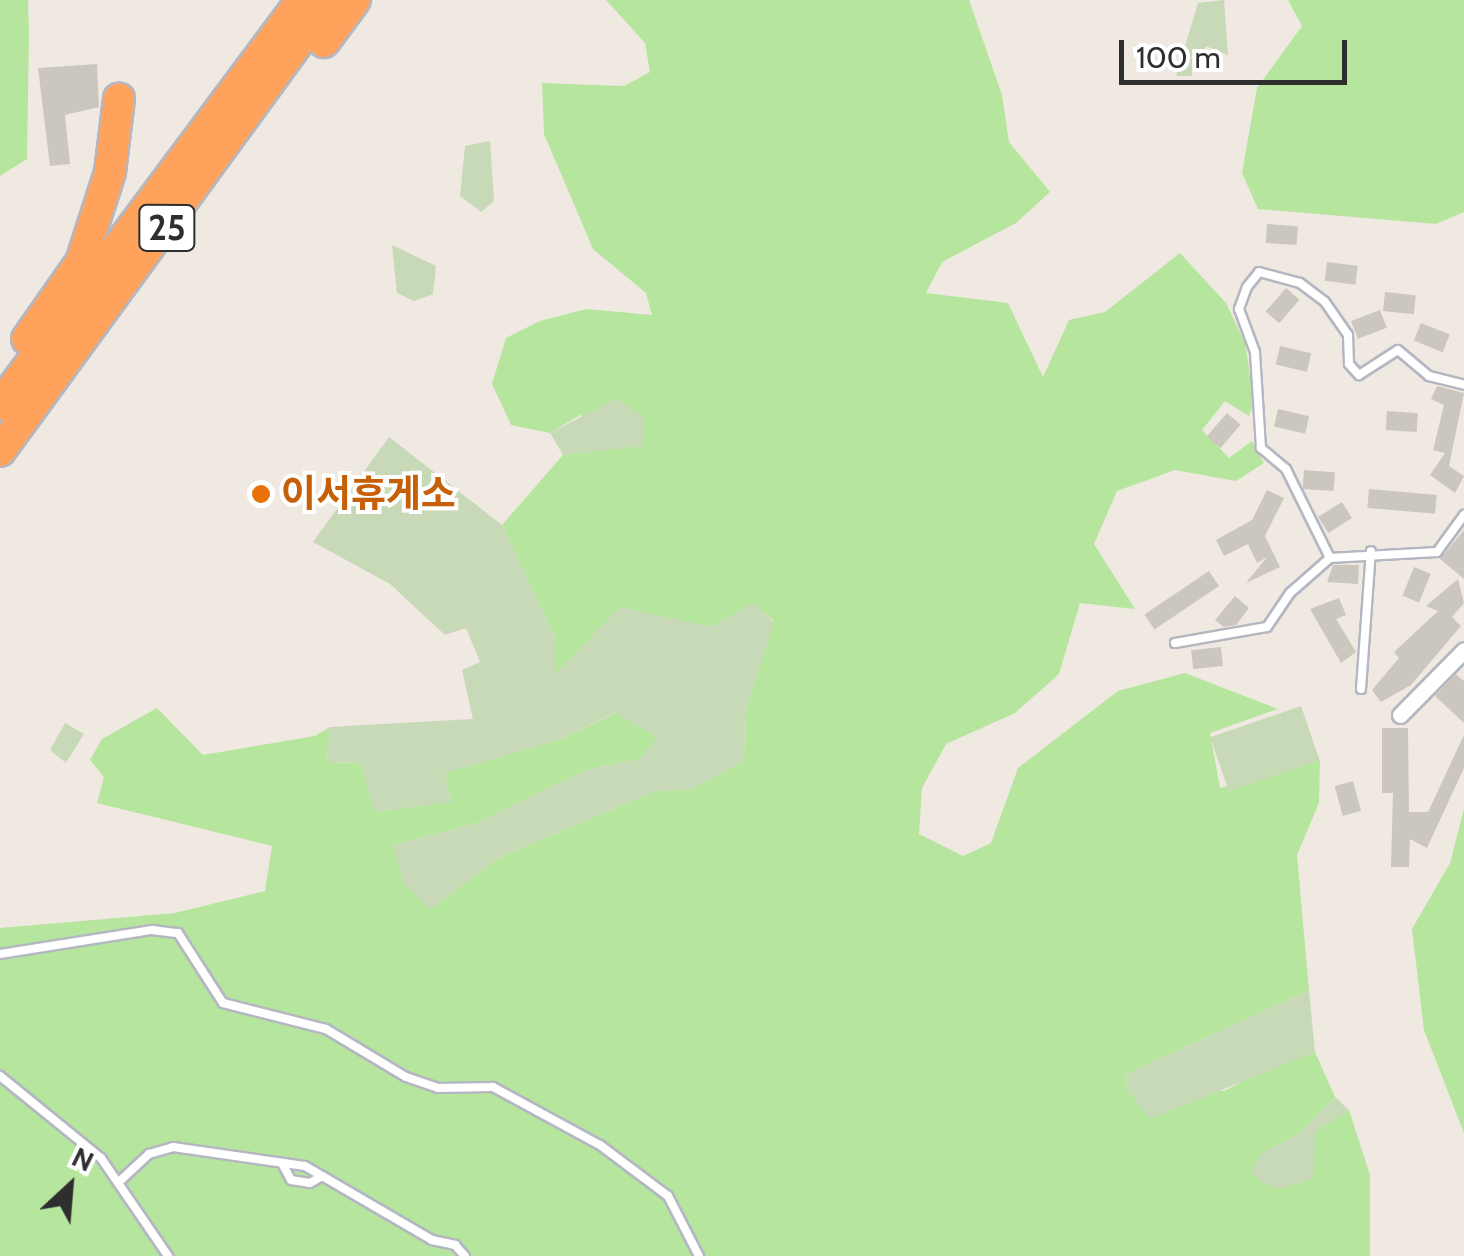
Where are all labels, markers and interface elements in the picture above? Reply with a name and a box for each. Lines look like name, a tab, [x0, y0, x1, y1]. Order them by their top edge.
scale bar	[1124, 20, 1352, 82]
text: 100 m	[1136, 39, 1221, 76]
road number: 25	[137, 198, 197, 258]
place label: 이서휴게소	[281, 471, 456, 517]
marker: 이서휴게소	[250, 483, 272, 505]
north arrow	[20, 1136, 120, 1236]
text: N	[67, 1139, 99, 1179]

